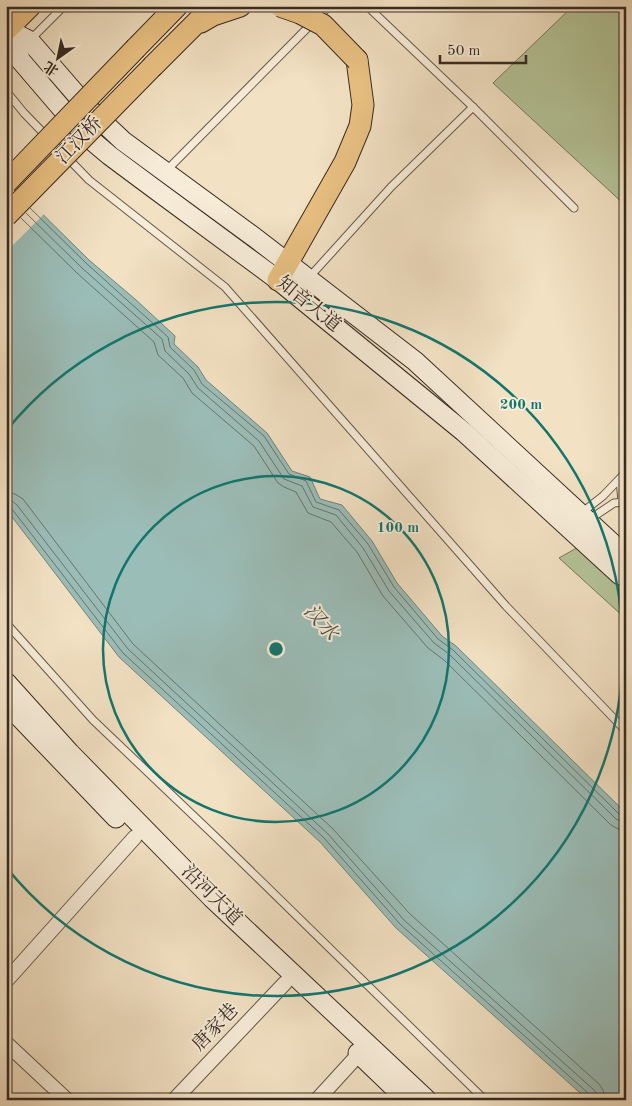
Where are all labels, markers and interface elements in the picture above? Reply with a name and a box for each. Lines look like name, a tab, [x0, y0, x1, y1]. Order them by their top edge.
north arrow	[32, 32, 82, 82]
scale bar	[440, 32, 526, 64]
text: 50 m	[447, 44, 481, 59]
text: 北	[41, 58, 61, 79]
street label: 江汉桥	[51, 112, 107, 168]
street label: 知音大道	[272, 271, 345, 336]
text: 200 m	[500, 398, 542, 413]
text: 100 m	[377, 521, 419, 536]
water label: 汉水	[299, 600, 343, 646]
centre of rings	[267, 640, 285, 658]
street label: 沿河大道	[177, 860, 247, 930]
street label: 唐家巷	[187, 999, 243, 1055]

